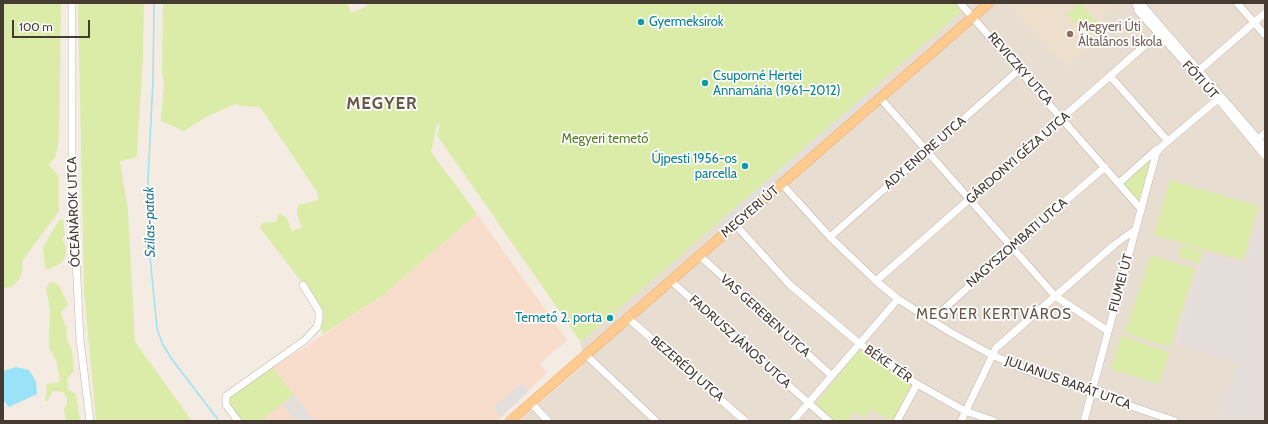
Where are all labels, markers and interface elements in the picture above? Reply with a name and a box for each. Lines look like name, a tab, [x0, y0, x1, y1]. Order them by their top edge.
scale bar	[14, 12, 92, 38]
place label: Gyermeksírok	[649, 14, 724, 30]
marker: Gyermeksírok	[636, 17, 646, 27]
text: 100 m	[19, 19, 53, 34]
place label: Megyeri Úti Általános Iskola	[1078, 19, 1162, 50]
street label: REVICZKY UTCA	[984, 29, 1056, 109]
marker: Megyeri Úti Általános Iskola	[1065, 29, 1075, 39]
street label: FÓTI ÚT	[1179, 58, 1221, 102]
place label: Csuporné Hertei Annamária (1961–2012)	[713, 68, 841, 99]
marker: Csuporné Hertei Annamária (1961–2012)	[700, 78, 710, 88]
district label: MEGYER	[346, 94, 418, 114]
street label: GÁRDONYI GÉZA UTCA	[963, 109, 1073, 207]
street label: ADY ENDRE UTCA	[881, 113, 969, 193]
park label: Megyeri temető	[562, 131, 648, 147]
place label: Újpesti 1956-os parcella	[652, 151, 737, 182]
street label: ÓCEÁNÁROK UTCA	[64, 156, 84, 268]
marker: Újpesti 1956-os parcella	[740, 161, 750, 171]
street label: MEGYERI ÚT	[718, 183, 782, 241]
water label: Szilas-patak	[141, 186, 159, 258]
street label: NAGYSZOMBATI UTCA	[963, 195, 1071, 291]
street label: FIUMEI ÚT	[1106, 252, 1136, 314]
street label: VAS GEREBEN UTCA	[717, 271, 813, 361]
street label: FADRUSZ JÁNOS UTCA	[686, 292, 794, 392]
district label: MEGYER KERTVÁROS	[916, 306, 1072, 324]
place label: Temető 2. porta	[515, 310, 602, 326]
marker: Temető 2. porta	[605, 313, 615, 323]
street label: BEZERÉDJ UTCA	[647, 333, 727, 405]
street label: BÉKE TÉR	[861, 342, 915, 386]
street label: JULIANUS BARÁT UTCA	[1003, 353, 1133, 413]

